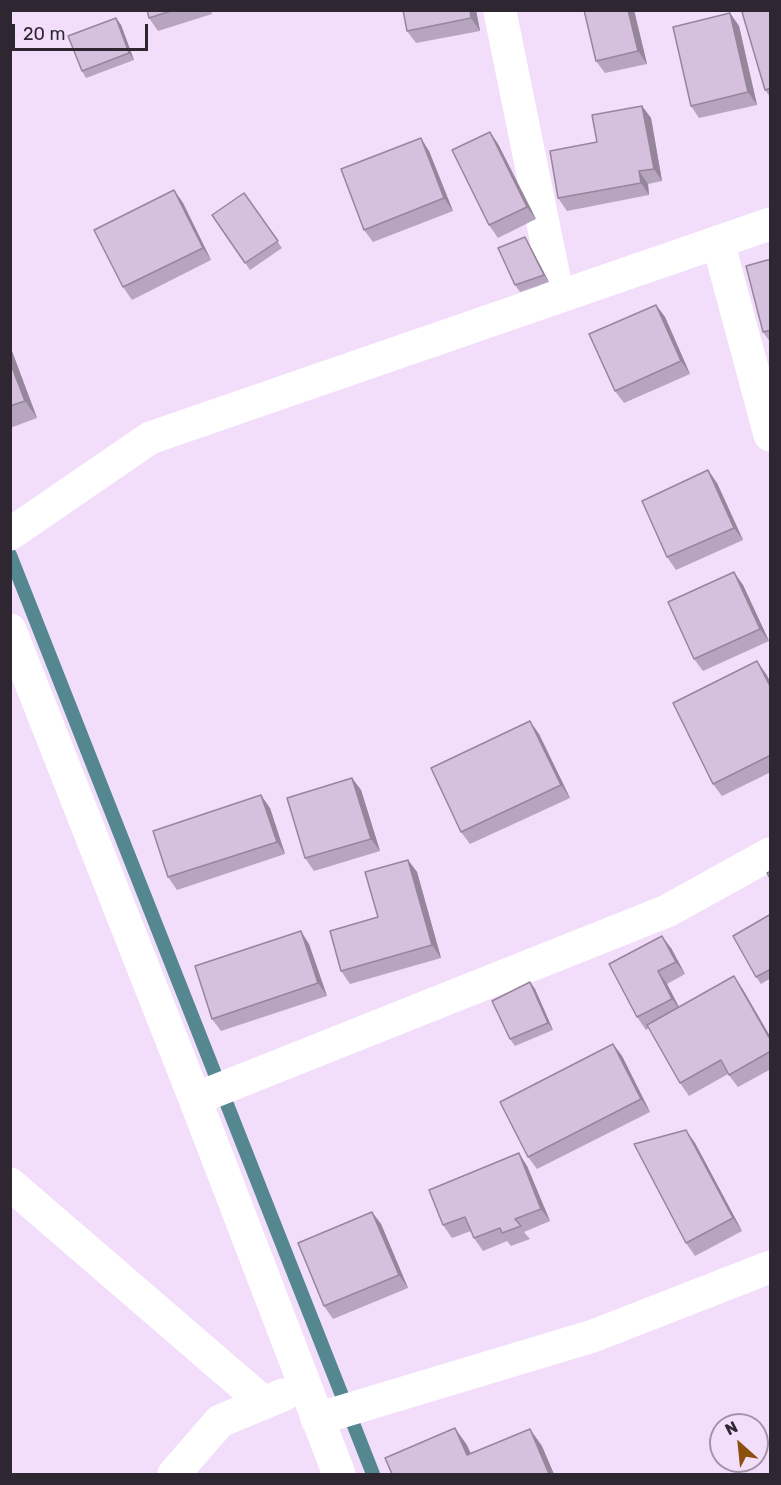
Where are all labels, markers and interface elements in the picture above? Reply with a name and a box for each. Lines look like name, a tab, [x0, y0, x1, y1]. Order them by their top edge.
scale bar	[15, 12, 152, 50]
text: 20 m	[23, 23, 65, 45]
north arrow	[709, 1413, 769, 1473]
text: N	[722, 1417, 741, 1439]

